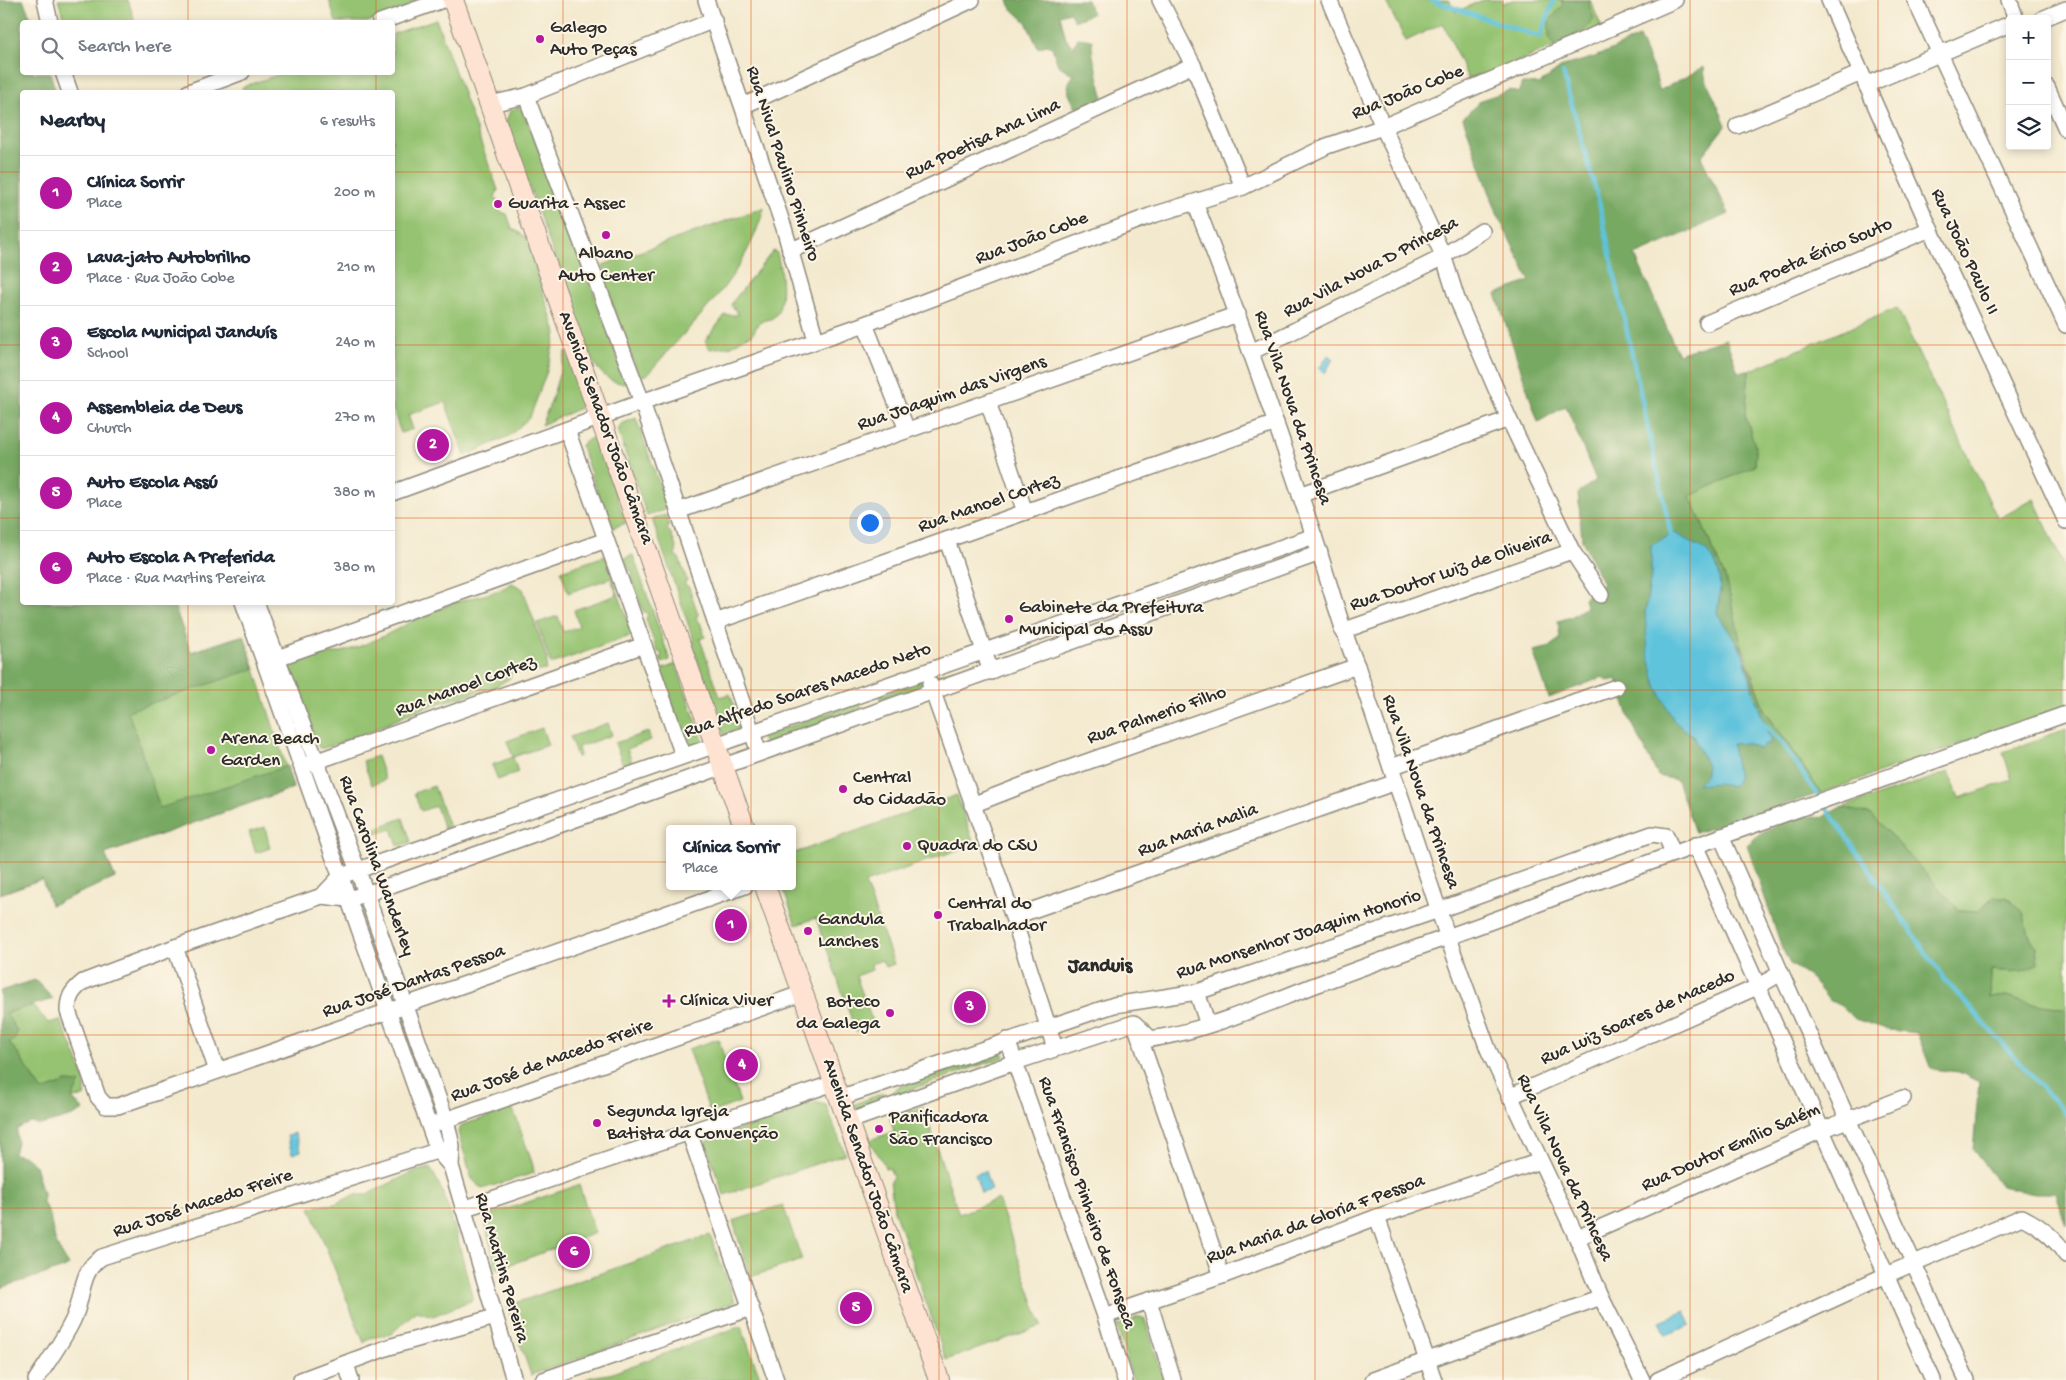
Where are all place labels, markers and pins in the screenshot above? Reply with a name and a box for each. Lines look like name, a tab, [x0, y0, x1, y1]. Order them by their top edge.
place label: Galego Auto Peças	[550, 17, 638, 62]
marker: Galego Auto Peças	[534, 33, 546, 45]
place label: Guarita - Assec	[508, 193, 626, 216]
marker: Guarita - Assec	[492, 198, 504, 210]
marker: Albano Auto Center	[600, 229, 612, 241]
place label: Albano Auto Center	[558, 243, 656, 288]
pin: 2	[417, 426, 449, 464]
place label: Gabinete da Prefeitura Municipal do Assu	[1019, 597, 1205, 642]
marker: Gabinete da Prefeitura Municipal do Assu	[1003, 613, 1015, 625]
place label: Arena Beach Garden	[221, 728, 320, 773]
marker: Arena Beach Garden	[205, 744, 217, 756]
place label: Central do Cidadão	[853, 767, 946, 812]
marker: Central do Cidadão	[837, 783, 849, 795]
place label: Quadra do CSU	[917, 835, 1038, 858]
marker: Quadra do CSU	[901, 840, 913, 852]
place label: Central do Trabalhador	[947, 893, 1048, 938]
pin: 1	[715, 906, 747, 944]
place label: Gandula Lanches	[818, 909, 886, 954]
marker: Central do Trabalhador	[932, 909, 944, 921]
marker: Gandula Lanches	[802, 925, 814, 937]
pin: 3	[954, 988, 986, 1026]
place label: Clínica Viver	[680, 990, 775, 1013]
place label: Boteco da Galega	[796, 991, 881, 1036]
marker: Clínica Viver	[662, 994, 676, 1008]
marker: Boteco da Galega	[884, 1007, 896, 1019]
pin: 4	[726, 1046, 758, 1084]
place label: Segunda Igreja Batista da Convenção	[606, 1101, 779, 1146]
place label: Panificadora São Francisco	[888, 1107, 993, 1152]
marker: Segunda Igreja Batista da Convenção	[591, 1117, 603, 1129]
marker: Panificadora São Francisco	[873, 1123, 885, 1135]
pin: 6	[558, 1233, 590, 1271]
pin: 5	[840, 1289, 872, 1327]

